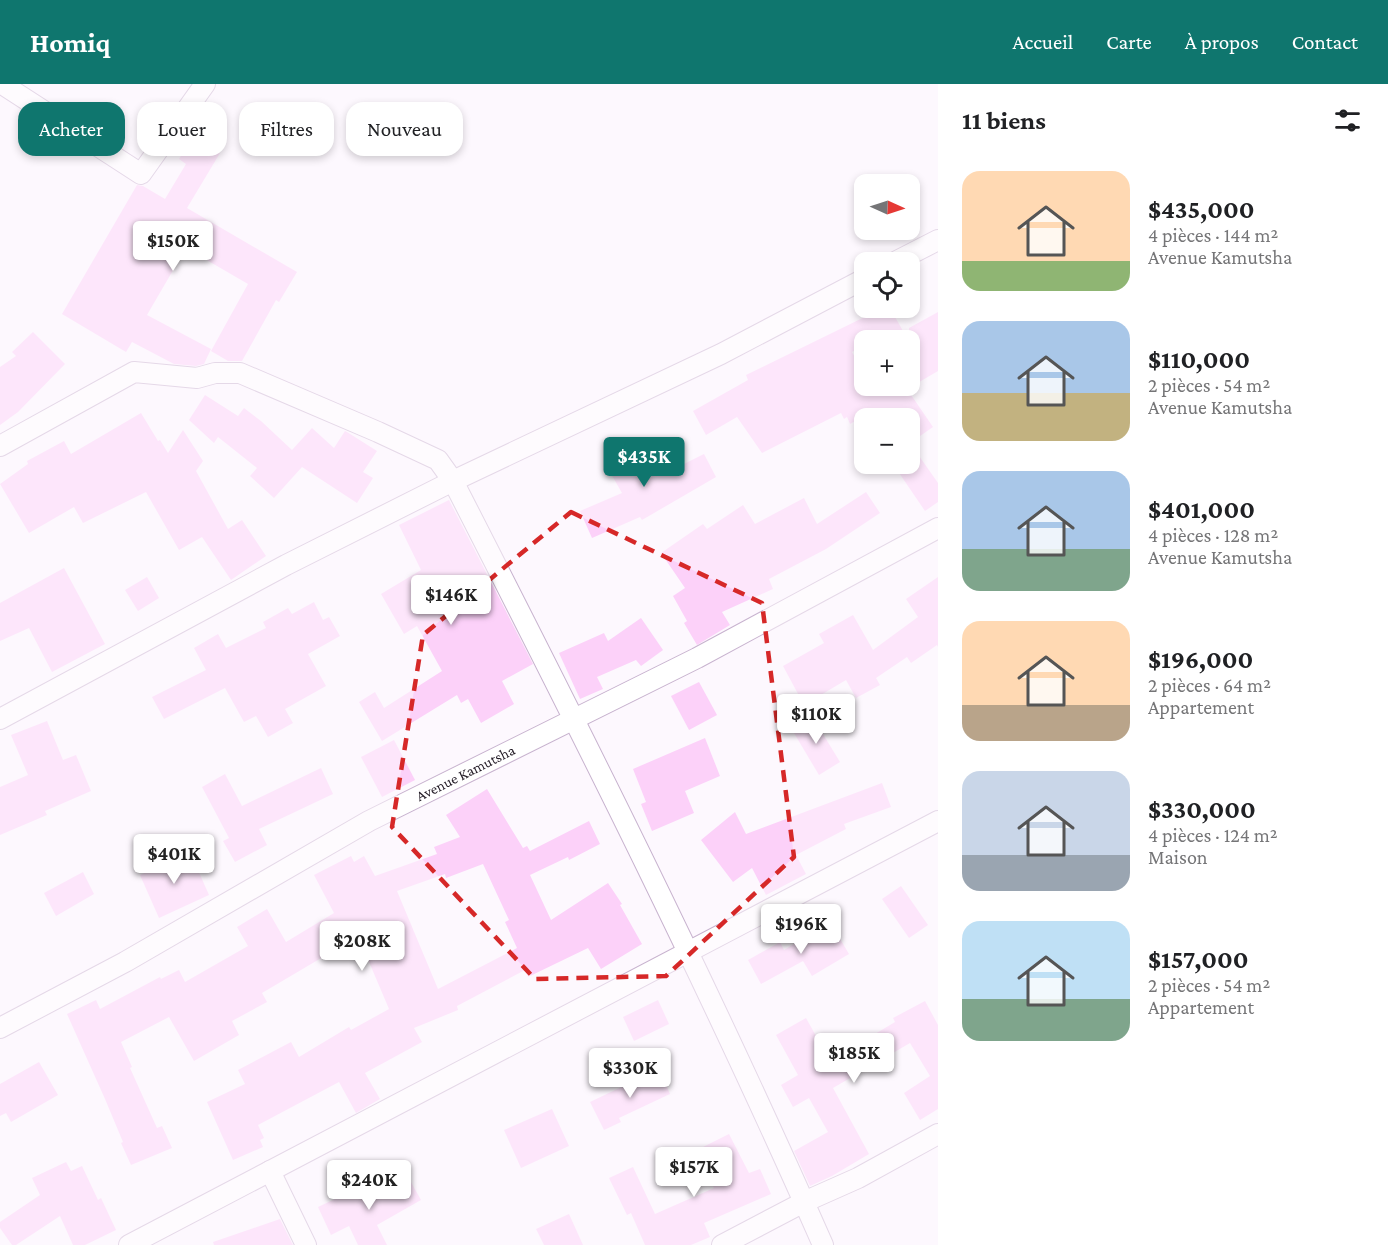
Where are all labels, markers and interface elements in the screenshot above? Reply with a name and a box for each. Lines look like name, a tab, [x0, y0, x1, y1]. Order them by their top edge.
text: Homiq	[30, 27, 111, 58]
text: Accueil	[1013, 30, 1073, 54]
text: Carte	[1106, 30, 1152, 54]
text: À propos	[1185, 30, 1259, 54]
text: Contact	[1292, 30, 1358, 54]
chip: Acheter	[18, 102, 125, 156]
chip: Louer	[137, 102, 227, 156]
chip: Filtres	[239, 102, 334, 156]
chip: Nouveau	[346, 102, 463, 156]
icon: filters	[1331, 104, 1364, 137]
text: 11 biens	[962, 106, 1046, 135]
north arrow	[854, 174, 920, 240]
map controls	[854, 174, 920, 474]
icon: home	[1010, 195, 1082, 267]
text: $435,000	[1148, 195, 1255, 224]
pin: $150K	[131, 221, 215, 272]
text: 4 pièces · 144 m²	[1148, 224, 1278, 246]
text: $150K	[147, 229, 199, 251]
text: Avenue Kamutsha	[1148, 246, 1292, 268]
button: locate	[854, 252, 920, 318]
button: +	[854, 330, 920, 396]
icon: home	[1010, 345, 1082, 417]
text: $110,000	[1148, 345, 1250, 374]
text: 2 pièces · 54 m²	[1148, 374, 1270, 396]
text: Avenue Kamutsha	[1148, 396, 1292, 418]
button: −	[854, 408, 920, 474]
pin: $435K	[602, 437, 686, 488]
text: $435K	[618, 445, 670, 467]
icon: home	[1010, 495, 1082, 567]
text: $401,000	[1148, 495, 1255, 524]
text: 4 pièces · 128 m²	[1148, 524, 1278, 546]
text: Avenue Kamutsha	[1148, 546, 1292, 568]
pin: $146K	[409, 575, 493, 626]
text: $146K	[425, 583, 477, 605]
icon: home	[1010, 645, 1082, 717]
text: $196,000	[1148, 645, 1253, 674]
text: 2 pièces · 64 m²	[1148, 674, 1271, 696]
pin: $110K	[774, 694, 858, 745]
text: Appartement	[1148, 696, 1254, 718]
text: $110K	[791, 702, 841, 724]
street label: Avenue Kamutsha	[414, 742, 518, 804]
icon: home	[1010, 795, 1082, 867]
text: $330,000	[1148, 795, 1256, 824]
text: 4 pièces · 124 m²	[1148, 824, 1278, 846]
pin: $401K	[132, 834, 216, 885]
text: $401K	[147, 842, 201, 864]
text: Maison	[1148, 846, 1208, 868]
pin: $196K	[759, 904, 843, 955]
text: $196K	[775, 912, 827, 934]
pin: $208K	[320, 921, 404, 972]
text: $208K	[334, 929, 390, 951]
icon: home	[1010, 945, 1082, 1017]
text: $157,000	[1148, 945, 1249, 974]
text: 2 pièces · 54 m²	[1148, 974, 1270, 996]
text: Appartement	[1148, 996, 1254, 1018]
pin: $185K	[812, 1033, 896, 1084]
text: $185K	[828, 1041, 880, 1063]
pin: $330K	[588, 1048, 672, 1099]
text: $330K	[603, 1056, 657, 1078]
pin: $157K	[652, 1147, 736, 1198]
text: $157K	[669, 1155, 719, 1177]
pin: $240K	[327, 1160, 411, 1211]
text: $240K	[341, 1168, 397, 1190]

